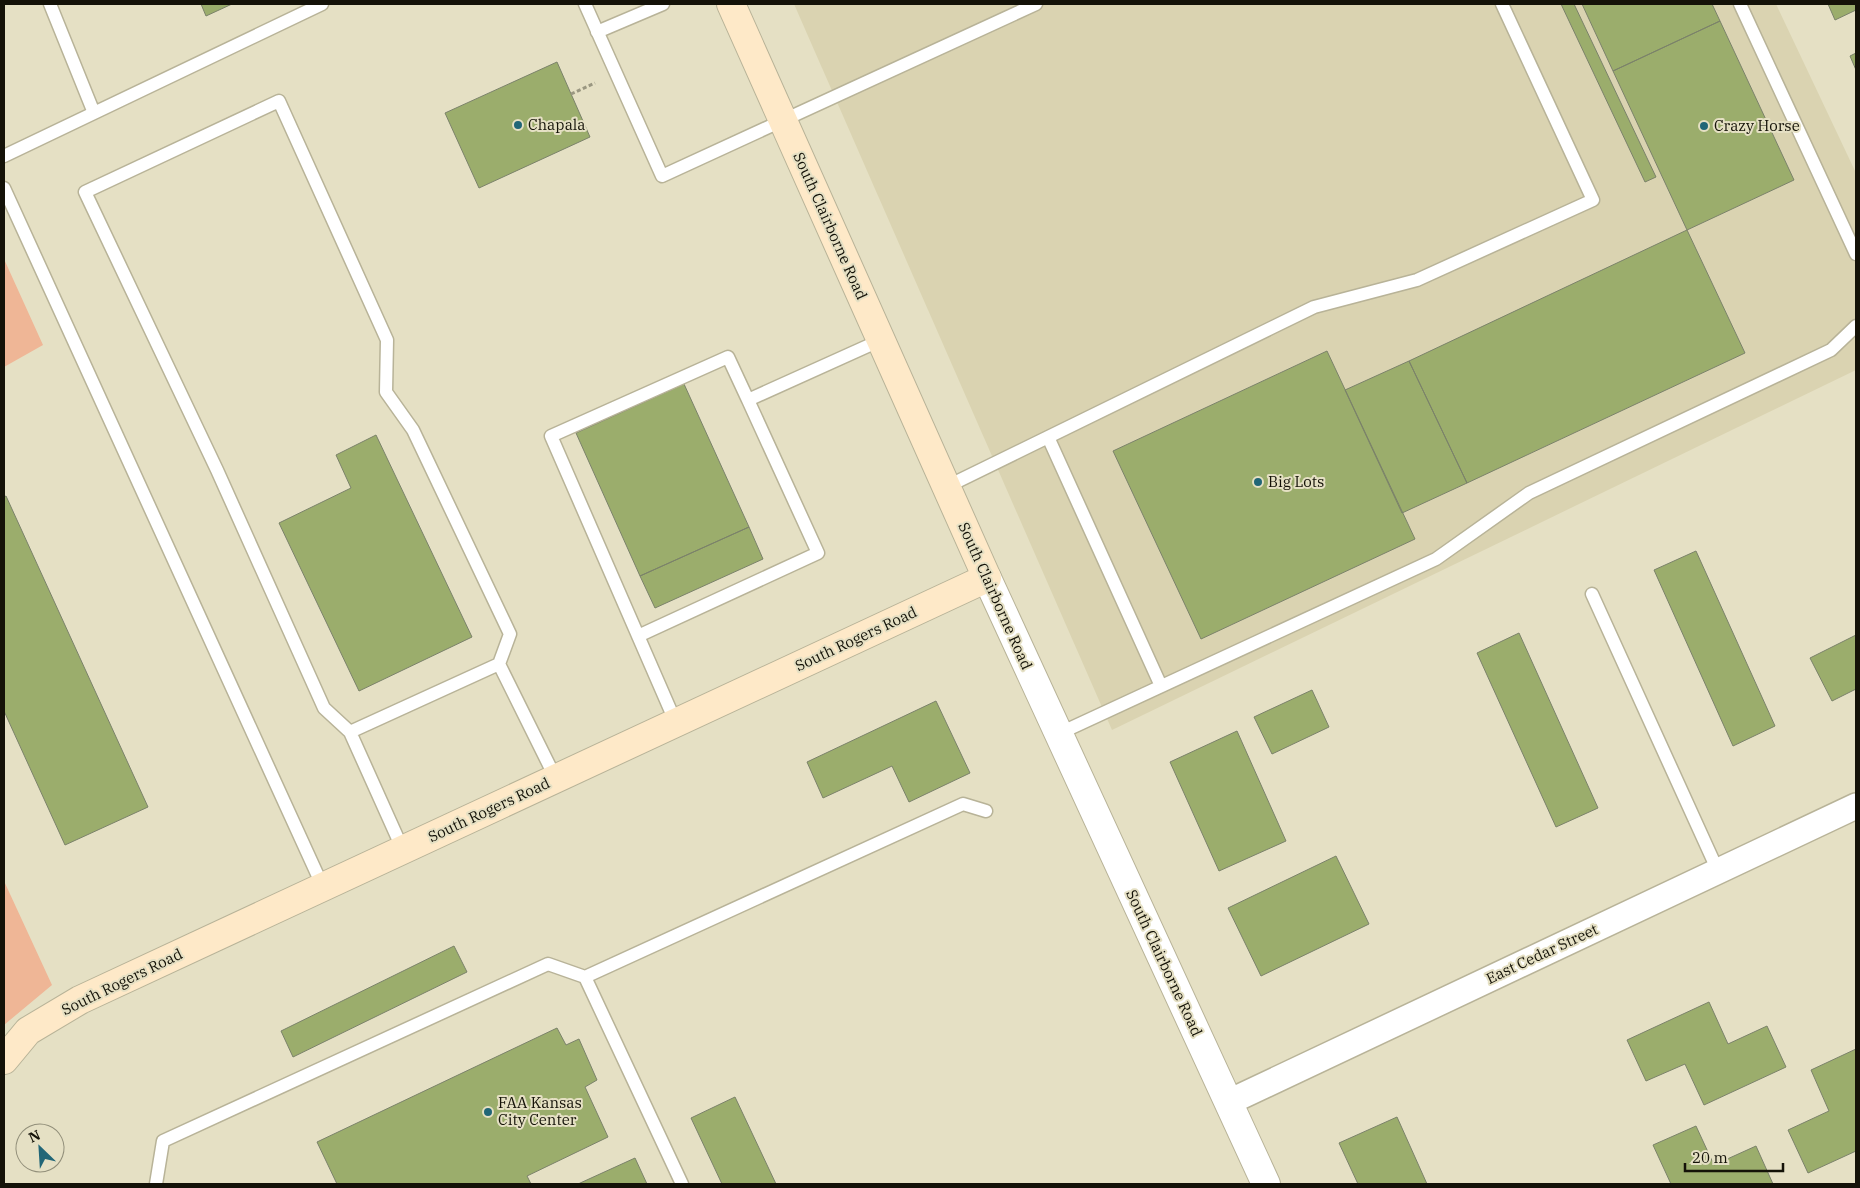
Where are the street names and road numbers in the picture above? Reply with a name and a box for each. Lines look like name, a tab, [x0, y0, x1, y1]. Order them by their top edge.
street label: South Clairborne Road	[789, 149, 872, 303]
street label: South Clairborne Road	[954, 519, 1037, 673]
street label: South Rogers Road	[792, 602, 920, 675]
street label: South Rogers Road	[425, 773, 553, 846]
street label: South Clairborne Road	[1122, 886, 1207, 1039]
street label: East Cedar Street	[1483, 919, 1601, 988]
street label: South Rogers Road	[58, 944, 185, 1019]

